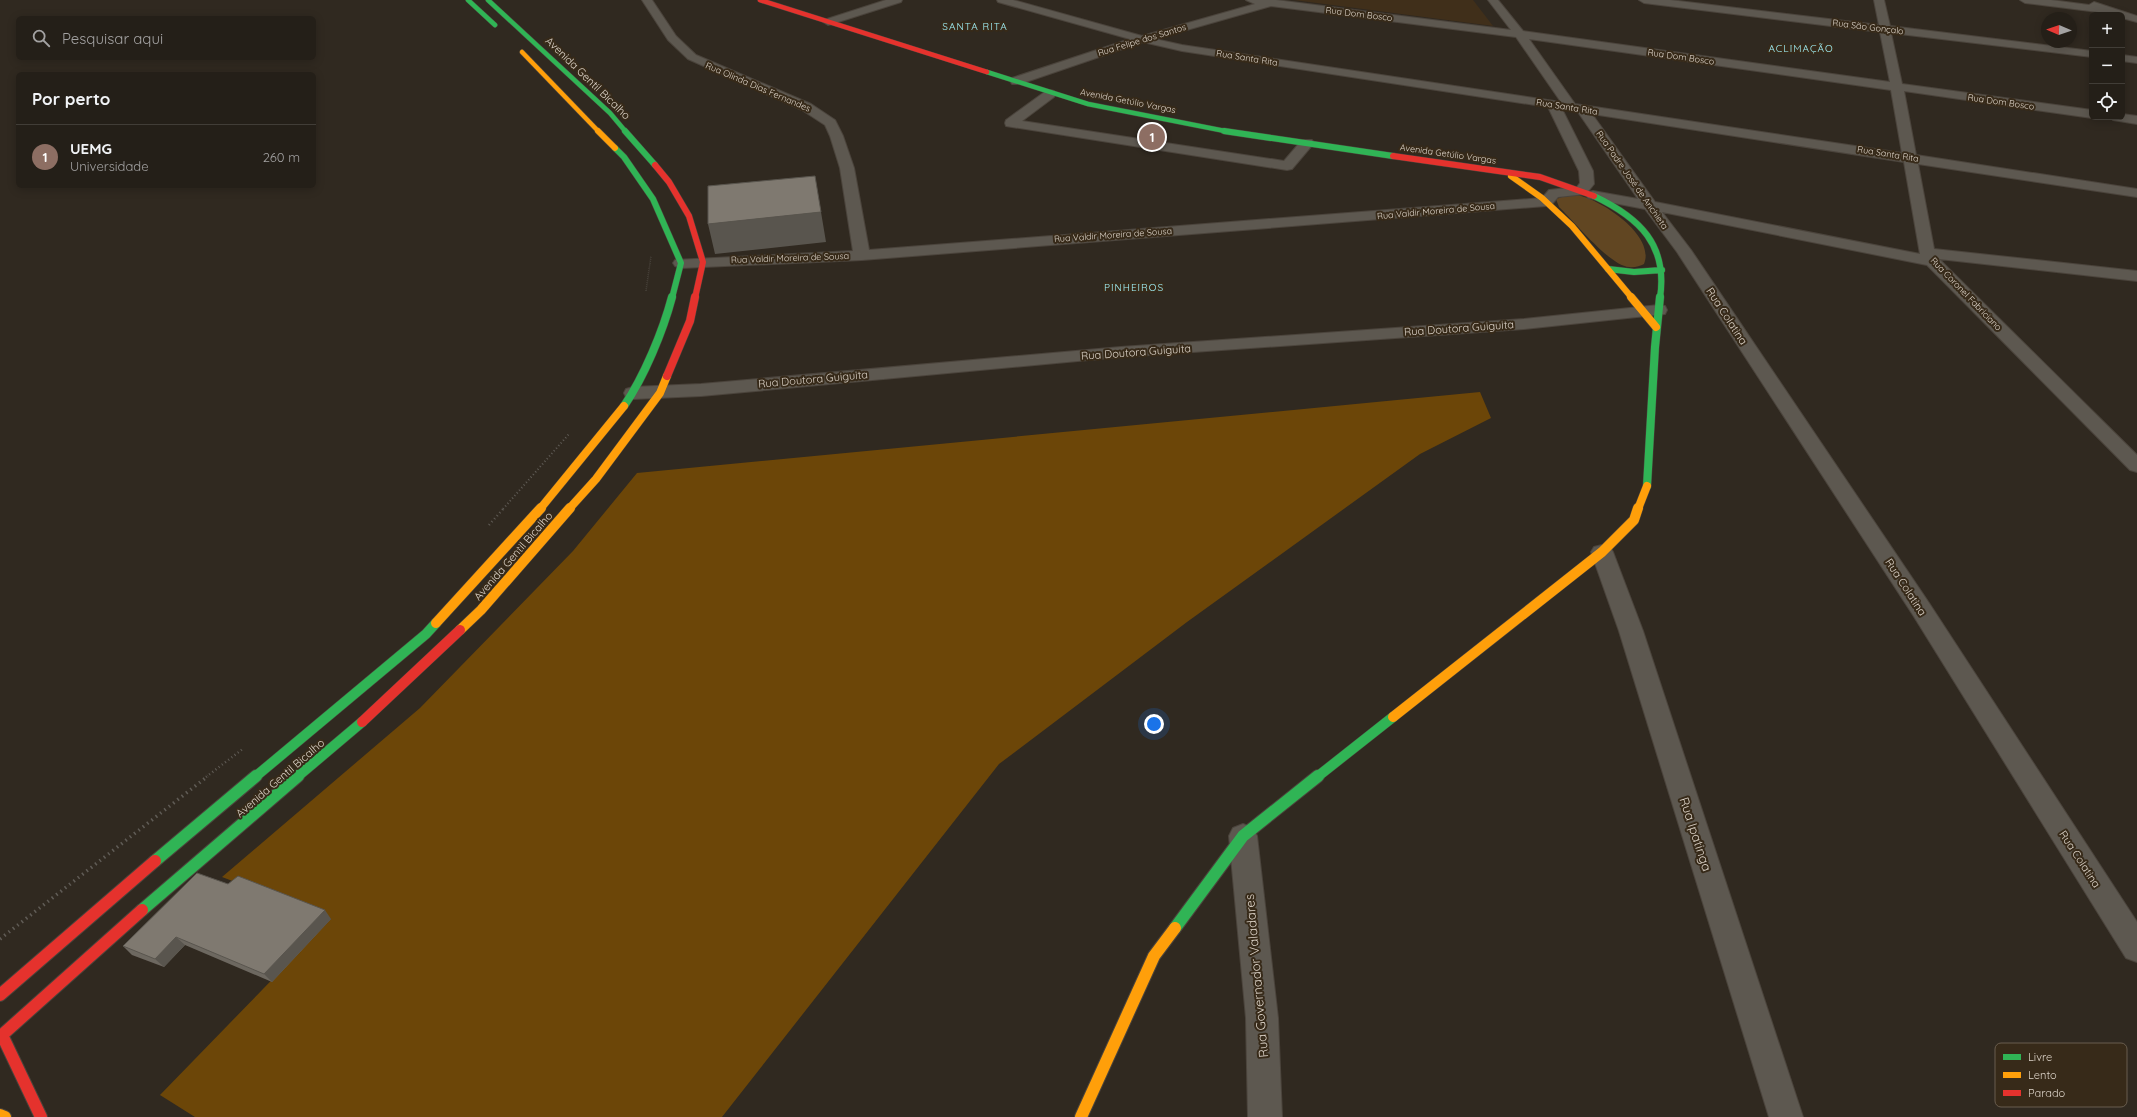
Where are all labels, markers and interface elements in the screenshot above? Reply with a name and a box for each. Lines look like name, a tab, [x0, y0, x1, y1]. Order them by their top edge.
street label: Rua Dom Bosco	[1325, 4, 1393, 23]
north arrow	[2041, 12, 2077, 48]
map controls	[2089, 12, 2125, 120]
button: +	[2089, 12, 2125, 48]
search box	[16, 16, 316, 60]
street label: Rua São Gonçalo	[1832, 17, 1904, 36]
district label: SANTA RITA	[942, 20, 1008, 33]
street label: Rua Felipe dos Santos	[1096, 21, 1187, 58]
icon: search	[30, 27, 52, 49]
text: Pesquisar aqui	[62, 29, 163, 48]
street label: Avenida Gentil Bicalho	[543, 34, 634, 123]
district label: ACLIMAÇÃO	[1768, 42, 1834, 55]
street label: Rua Dom Bosco	[1647, 46, 1715, 67]
street label: Rua Santa Rita	[1216, 47, 1279, 68]
button: −	[2089, 48, 2125, 84]
street label: Rua Olinda Dias Fernandes	[704, 59, 812, 114]
button: locate	[2089, 84, 2125, 120]
street label: Avenida Getúlio Vargas	[1079, 86, 1177, 115]
text: Por perto	[32, 88, 110, 109]
street label: Rua Dom Bosco	[1967, 91, 2035, 112]
street label: Rua Santa Rita	[1536, 96, 1599, 117]
pin: 1	[1139, 122, 1165, 152]
street label: Rua Padre José de Anchieta	[1594, 128, 1671, 231]
text: UEMG	[70, 139, 112, 158]
street label: Avenida Getúlio Vargas	[1399, 141, 1497, 166]
street label: Rua Santa Rita	[1857, 143, 1920, 164]
text: 1	[42, 149, 48, 165]
text: 260 m	[263, 149, 300, 165]
text: Universidade	[70, 158, 149, 174]
street label: Rua Valdir Moreira de Sousa	[1377, 200, 1495, 221]
street label: Rua Valdir Moreira de Sousa	[1054, 225, 1172, 244]
street label: Rua Valdir Moreira de Sousa	[731, 250, 849, 265]
street label: Rua Coronel Fabriciano	[1928, 255, 2004, 333]
district label: PINHEIROS	[1104, 281, 1164, 294]
street label: Rua Colatina	[1703, 285, 1751, 347]
street label: Rua Doutora Guiguita	[1404, 317, 1514, 339]
street label: Rua Doutora Guiguita	[1081, 341, 1191, 363]
street label: Rua Doutora Guiguita	[757, 367, 869, 391]
street label: Avenida Gentil Bicalho	[471, 509, 556, 603]
street label: Rua Colatina	[1882, 556, 1930, 618]
your location	[1144, 714, 1164, 734]
street label: Avenida Gentil Bicalho	[233, 735, 327, 820]
street label: Rua Ipatinga	[1676, 795, 1716, 873]
street label: Rua Colatina	[2056, 828, 2104, 890]
street label: Rua Governador Valadares	[1241, 894, 1271, 1058]
legend	[1995, 1043, 2127, 1107]
text: Livre	[2028, 1050, 2052, 1064]
text: Lento	[2028, 1068, 2057, 1082]
text: Parado	[2028, 1086, 2066, 1100]

